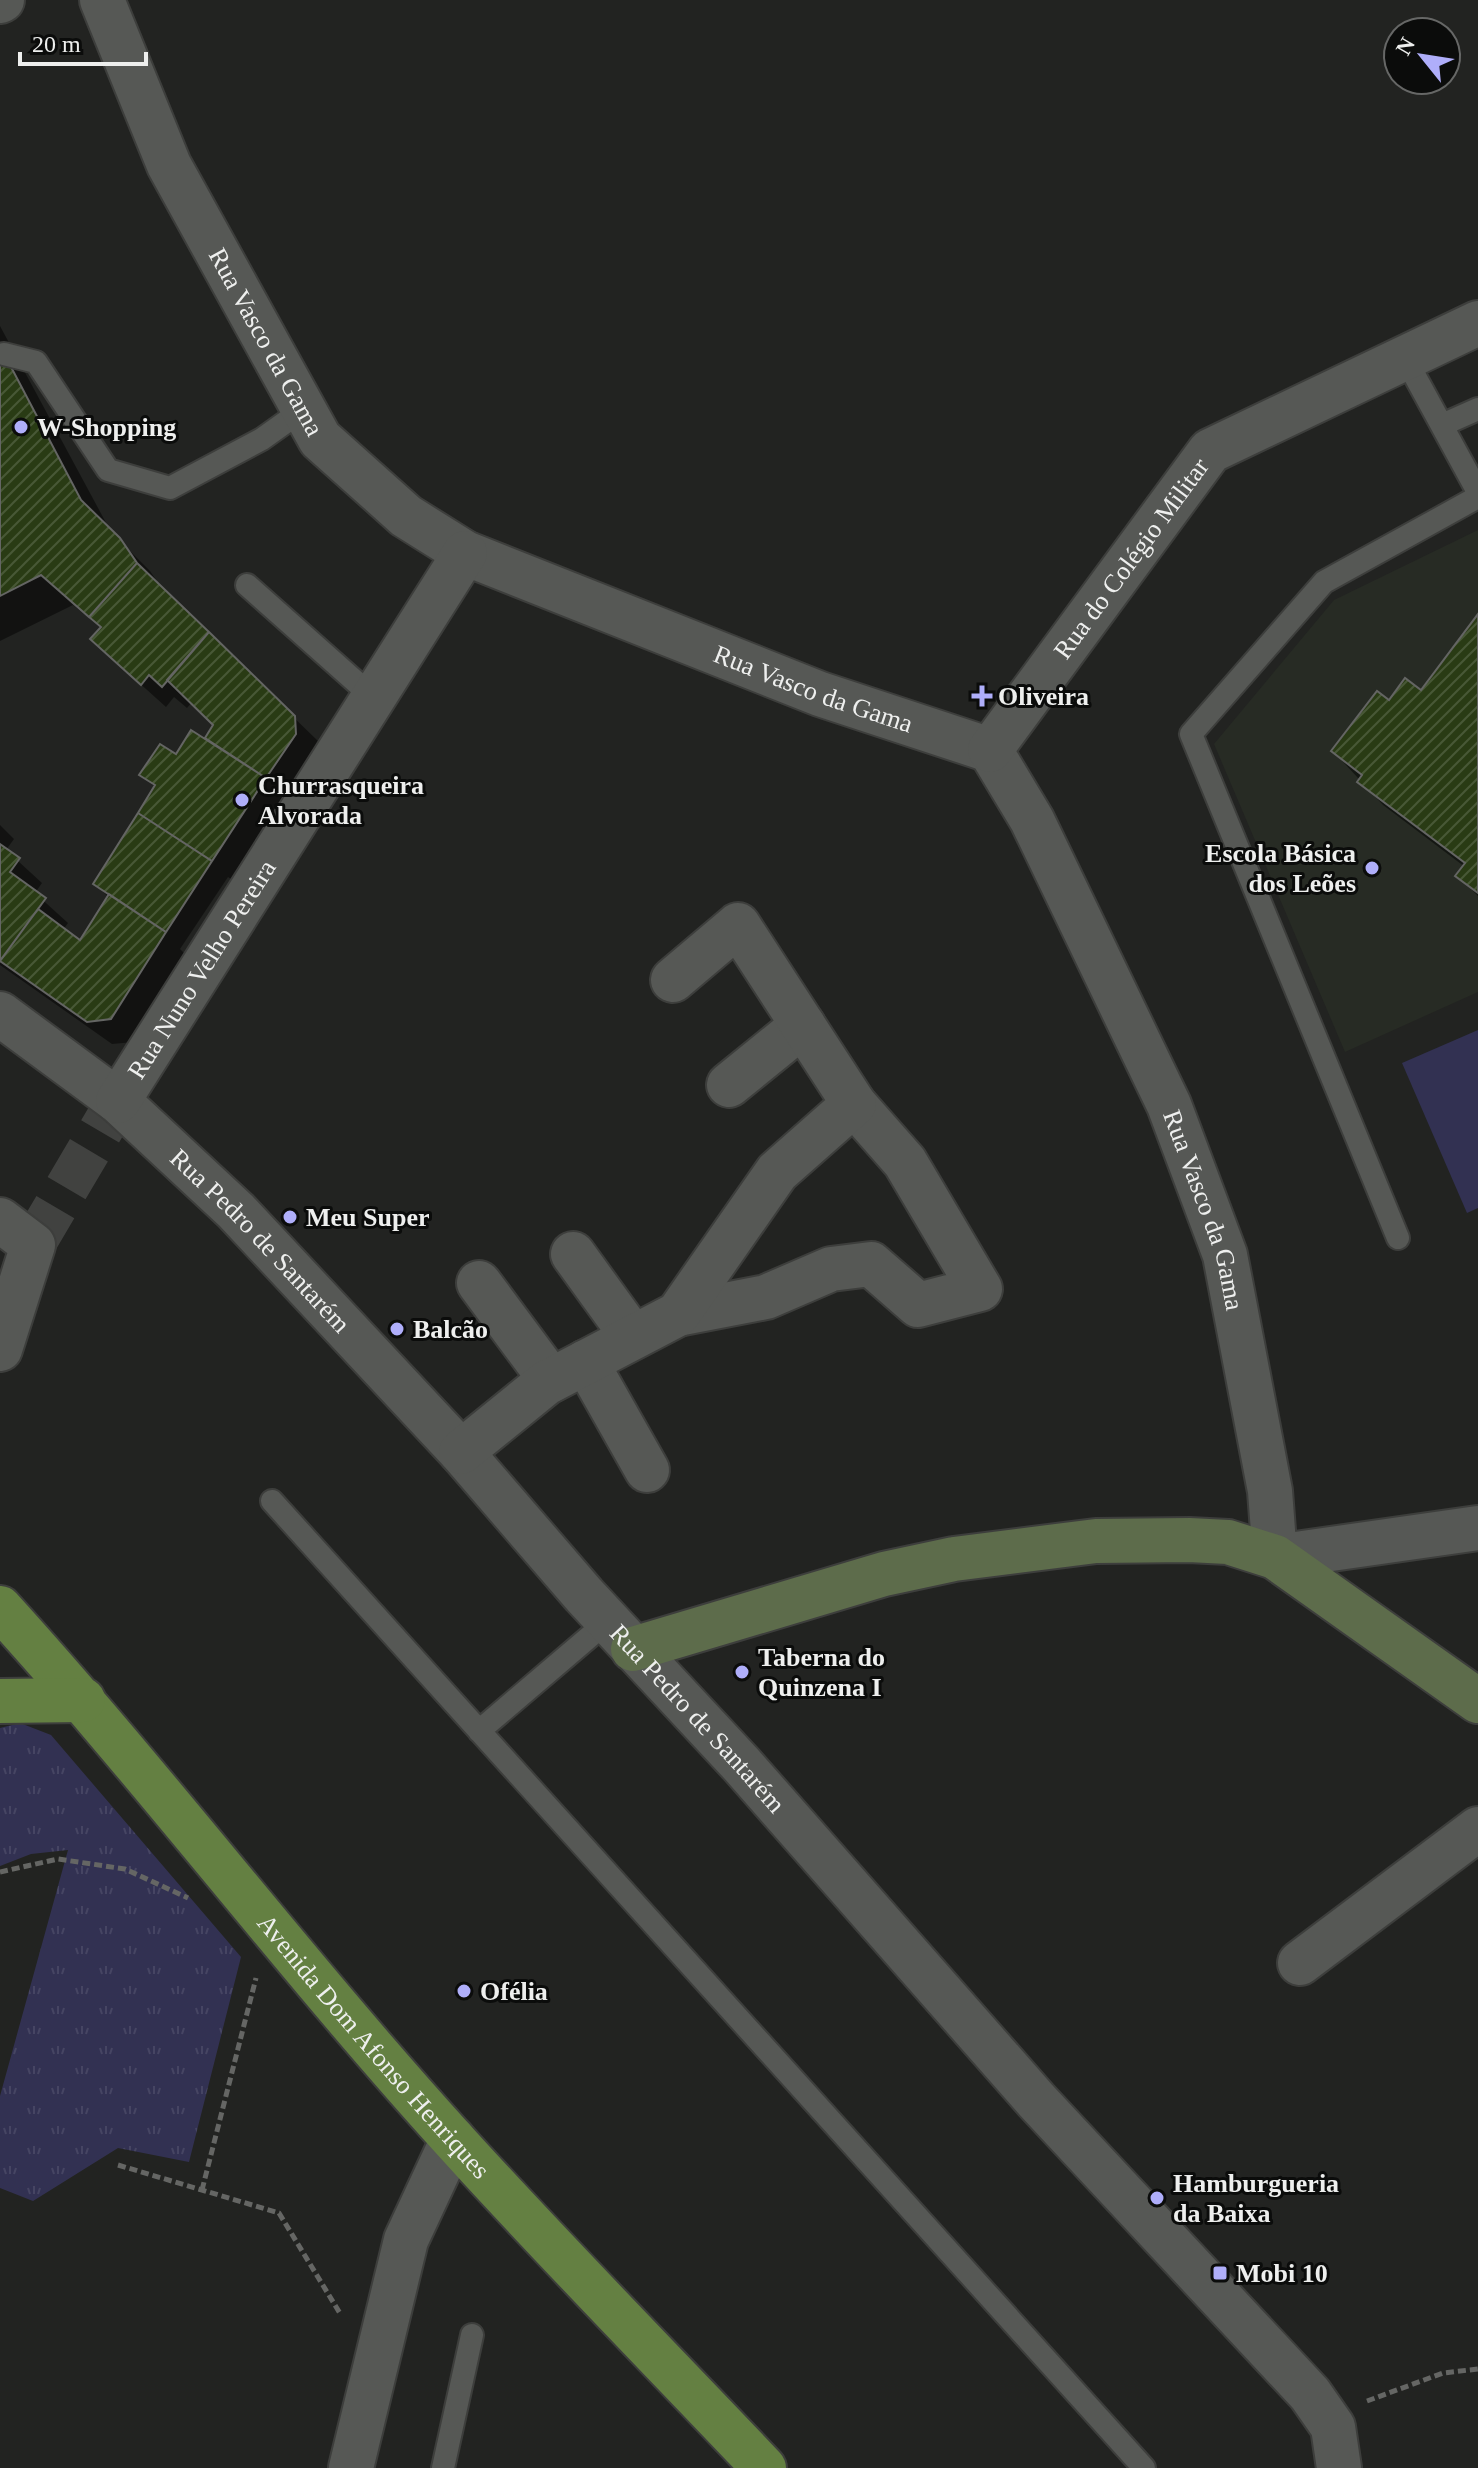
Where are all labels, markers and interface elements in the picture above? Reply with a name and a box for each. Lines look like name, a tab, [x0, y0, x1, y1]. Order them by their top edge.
scale bar	[20, 16, 146, 66]
north arrow	[1382, 16, 1462, 96]
text: 20 m	[32, 31, 81, 57]
text: N	[1390, 33, 1420, 59]
street label: Rua Vasco da Gama	[203, 243, 330, 441]
place label: W-Shopping	[37, 413, 176, 442]
marker: W-Shopping	[12, 418, 30, 436]
street label: Rua do Colégio Militar	[1048, 452, 1215, 664]
street label: Rua Vasco da Gama	[710, 639, 917, 738]
place label: Oliveira	[998, 682, 1089, 711]
marker: Oliveira	[973, 687, 991, 705]
place label: Churrasqueira Alvorada	[258, 771, 424, 830]
marker: Churrasqueira Alvorada	[233, 791, 251, 809]
place label: Escola Básica dos Leões	[1205, 839, 1356, 898]
street label: Rua Nuno Velho Pereira	[122, 854, 282, 1084]
marker: Escola Básica dos Leões	[1363, 859, 1381, 877]
street label: Rua Vasco da Gama	[1158, 1106, 1250, 1313]
street label: Rua Pedro de Santarém	[164, 1143, 356, 1338]
place label: Meu Super	[306, 1203, 430, 1232]
marker: Meu Super	[281, 1208, 299, 1226]
place label: Balcão	[413, 1315, 488, 1344]
marker: Balcão	[388, 1320, 406, 1338]
street label: Rua Pedro de Santarém	[604, 1618, 791, 1818]
place label: Taberna do Quinzena I	[758, 1643, 885, 1702]
marker: Taberna do Quinzena I	[733, 1663, 751, 1681]
street label: Avenida Dom Afonso Henriques	[252, 1908, 496, 2184]
place label: Ofélia	[480, 1977, 548, 2006]
marker: Ofélia	[455, 1982, 473, 2000]
place label: Hamburgueria da Baixa	[1173, 2169, 1339, 2228]
marker: Hamburgueria da Baixa	[1148, 2189, 1166, 2207]
place label: Mobi 10	[1236, 2259, 1328, 2288]
marker: Mobi 10	[1211, 2264, 1229, 2282]

